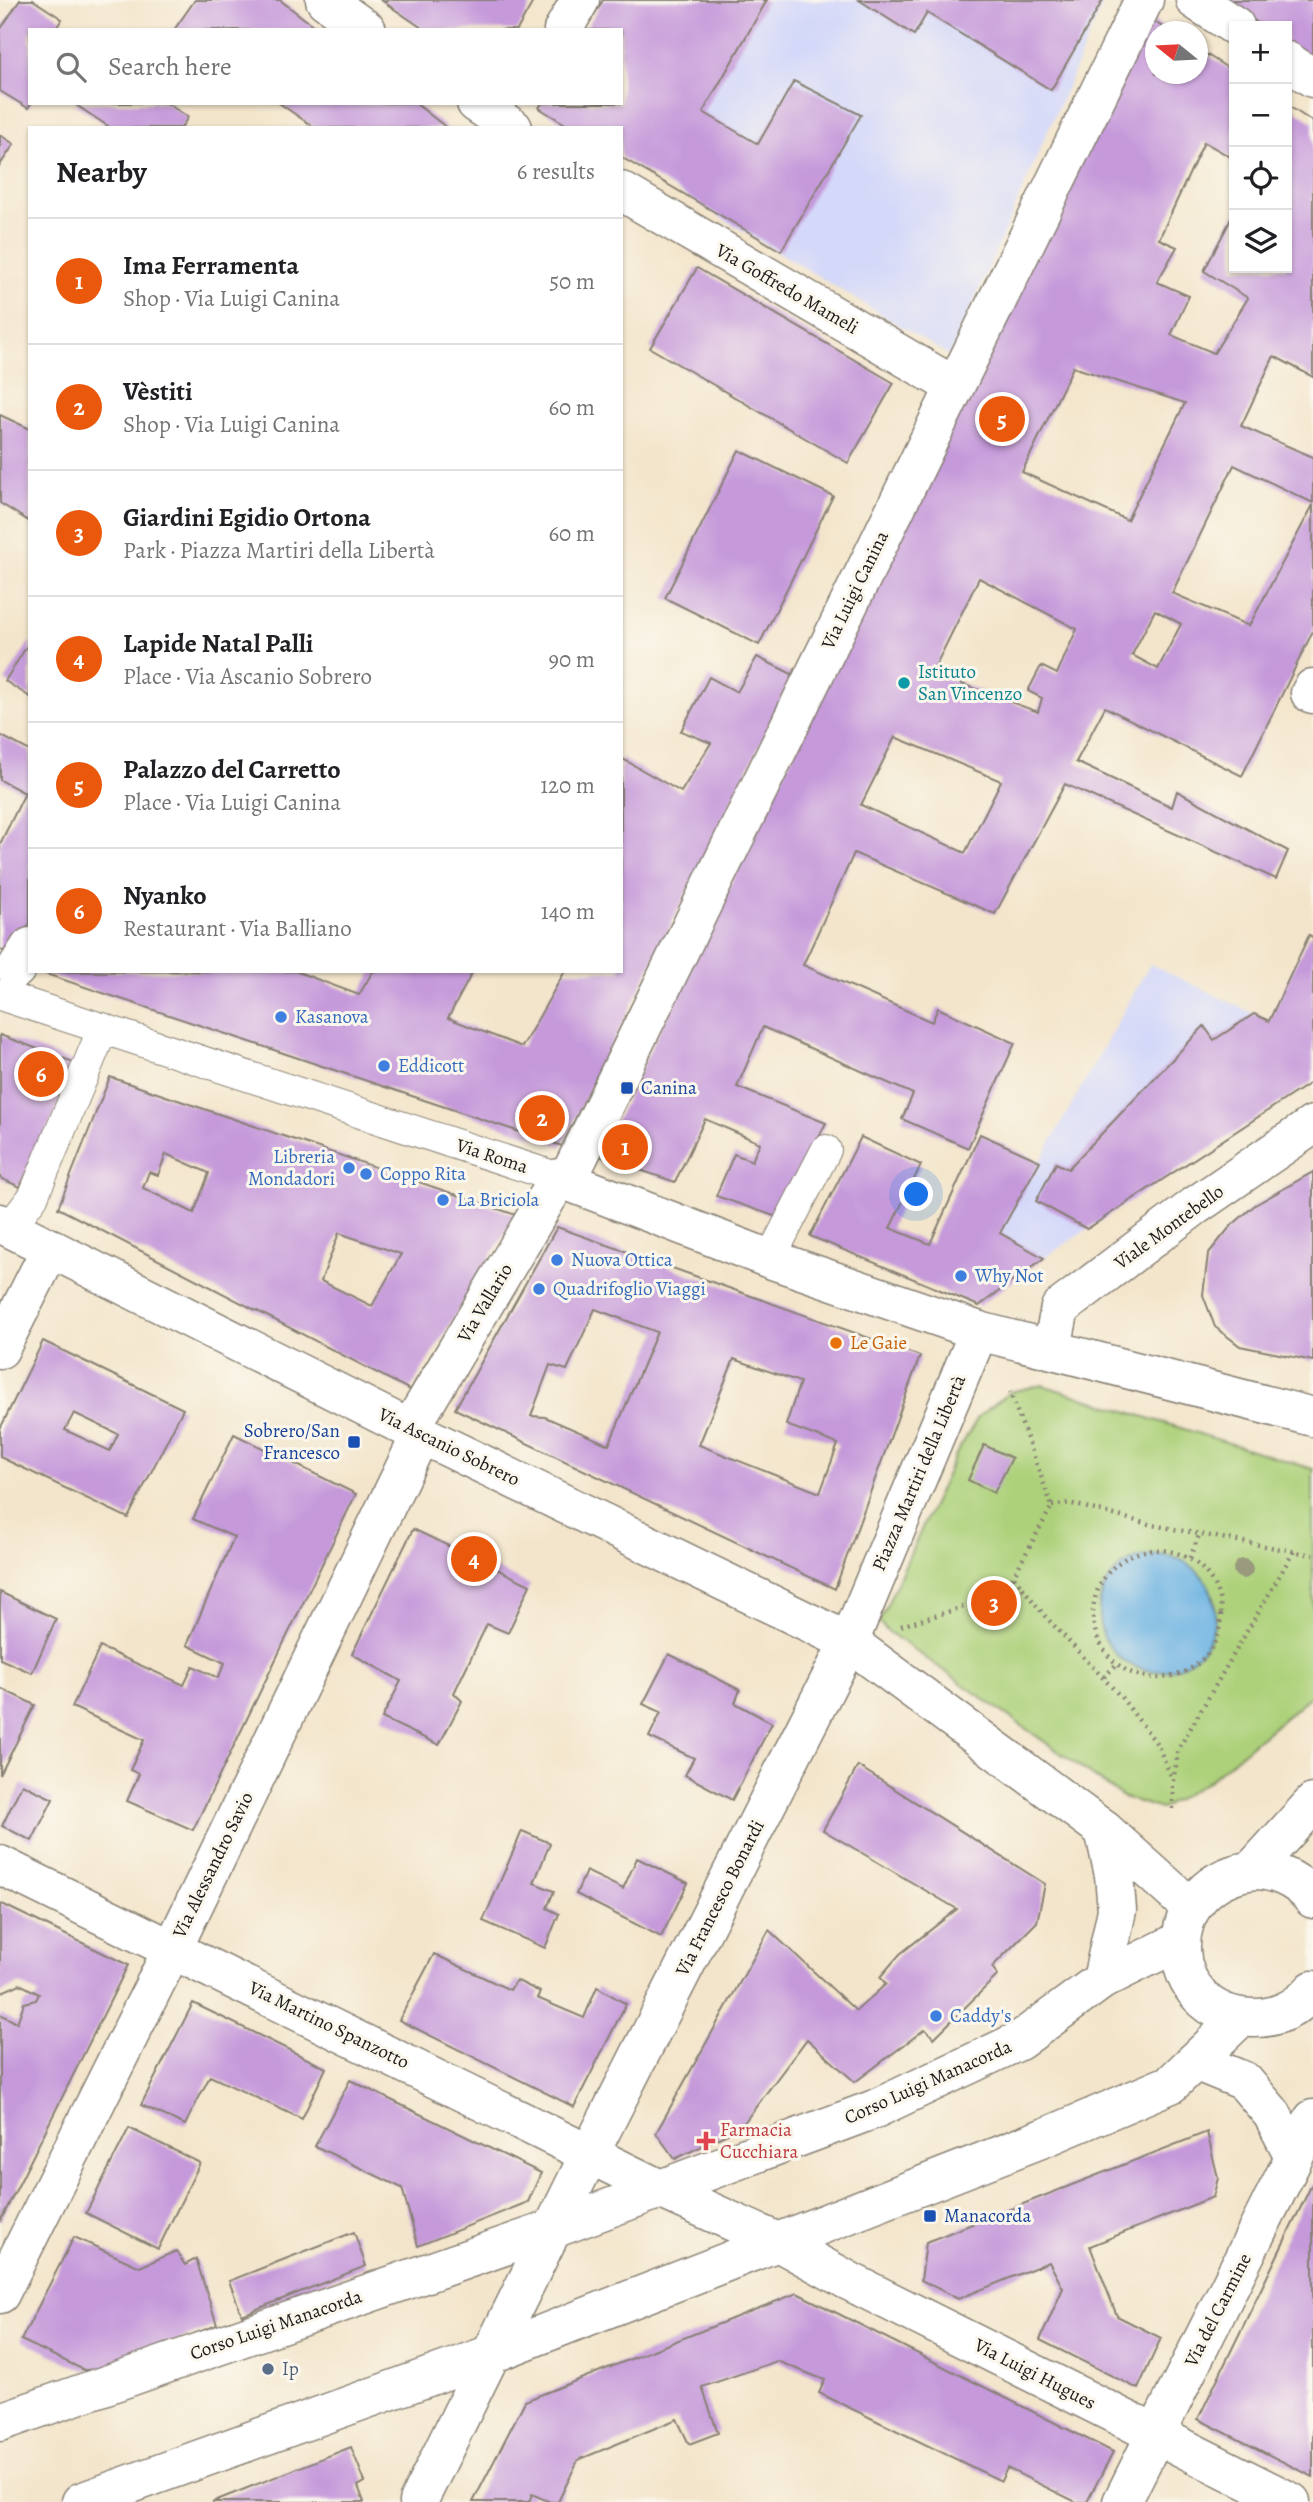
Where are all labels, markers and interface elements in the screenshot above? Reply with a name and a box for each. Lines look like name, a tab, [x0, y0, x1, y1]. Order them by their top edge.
north arrow	[1145, 21, 1208, 84]
map controls	[1229, 21, 1292, 273]
button: +	[1229, 21, 1292, 84]
search box	[28, 28, 623, 105]
icon: search	[52, 48, 90, 86]
text: Search here	[108, 49, 232, 84]
button: −	[1229, 84, 1292, 147]
button: locate	[1229, 147, 1292, 210]
text: Nearby	[56, 152, 147, 192]
text: 6 results	[517, 156, 595, 187]
button: layers	[1229, 210, 1292, 273]
street label: Via Goffredo Mameli	[710, 237, 863, 340]
text: Ima Ferramenta	[123, 248, 299, 283]
text: 1	[75, 266, 83, 297]
text: 50 m	[549, 266, 595, 297]
text: Shop · Via Luigi Canina	[123, 283, 340, 314]
text: Vèstiti	[123, 374, 193, 409]
text: 2	[73, 392, 85, 423]
text: 60 m	[548, 392, 595, 423]
pin: 5	[979, 393, 1025, 445]
text: Shop · Via Luigi Canina	[123, 409, 340, 440]
text: Giardini Egidio Ortona	[123, 500, 371, 535]
text: 3	[74, 518, 84, 549]
text: 60 m	[548, 518, 595, 549]
street label: Via Luigi Canina	[815, 526, 895, 654]
text: Park · Piazza Martiri della Libertà	[123, 535, 435, 566]
text: Lapide Natal Palli	[123, 626, 313, 661]
text: 4	[74, 644, 84, 675]
text: 90 m	[549, 644, 595, 675]
place label: Istituto San Vincenzo	[918, 659, 1022, 707]
text: Place · Via Ascanio Sobrero	[123, 661, 372, 692]
marker: Istituto San Vincenzo	[896, 675, 912, 691]
text: Palazzo del Carretto	[123, 752, 341, 787]
text: 5	[74, 770, 84, 801]
text: 120 m	[540, 770, 595, 801]
text: Place · Via Luigi Canina	[123, 787, 341, 818]
text: Nyanko	[123, 878, 207, 913]
text: 6	[74, 896, 84, 927]
text: 140 m	[541, 896, 595, 927]
text: Restaurant · Via Balliano	[123, 913, 352, 944]
place label: Kasanova	[295, 1004, 369, 1030]
marker: Kasanova	[273, 1009, 289, 1025]
pin: 6	[18, 1048, 64, 1100]
place label: Eddicott	[398, 1053, 464, 1079]
marker: Eddicott	[376, 1058, 392, 1074]
place label: Canina	[641, 1075, 697, 1101]
marker: Canina	[619, 1080, 635, 1096]
pin: 2	[519, 1092, 565, 1144]
pin: 1	[602, 1121, 648, 1173]
street label: Via Roma	[452, 1132, 531, 1180]
place label: Libreria Mondadori	[248, 1144, 335, 1192]
marker: Libreria Mondadori	[341, 1160, 357, 1176]
place label: Coppo Rita	[380, 1161, 466, 1187]
marker: Coppo Rita	[358, 1166, 374, 1182]
your location	[899, 1177, 933, 1211]
street label: Viale Montebello	[1108, 1179, 1229, 1276]
place label: La Briciola	[457, 1187, 540, 1213]
marker: La Briciola	[435, 1192, 451, 1208]
place label: Nuova Ottica	[571, 1247, 673, 1273]
marker: Nuova Ottica	[549, 1252, 565, 1268]
street label: Via Vallario	[451, 1259, 519, 1348]
place label: Why Not	[974, 1263, 1044, 1289]
marker: Why Not	[953, 1268, 969, 1284]
place label: Quadrifoglio Viaggi	[553, 1276, 706, 1302]
marker: Quadrifoglio Viaggi	[531, 1281, 547, 1297]
place label: Le Gaie	[850, 1330, 907, 1356]
marker: Le Gaie	[828, 1335, 844, 1351]
street label: Piazza Martiri della Libertà	[866, 1371, 972, 1575]
street label: Via Ascanio Sobrero	[373, 1401, 524, 1492]
place label: Sobrero/San Francesco	[244, 1418, 340, 1466]
marker: Sobrero/San Francesco	[346, 1434, 362, 1450]
pin: 4	[451, 1533, 497, 1585]
pin: 3	[971, 1577, 1017, 1629]
street label: Via Alessandro Savio	[166, 1788, 260, 1943]
street label: Via Francesco Bonardi	[669, 1815, 771, 1981]
street label: Via Martino Spanzotto	[243, 1974, 414, 2075]
place label: Caddy's	[950, 2003, 1012, 2029]
marker: Caddy's	[928, 2008, 944, 2024]
street label: Corso Luigi Manacorda	[840, 2033, 1016, 2131]
place label: Farmacia Cucchiara	[720, 2117, 798, 2165]
marker: Farmacia Cucchiara	[698, 2133, 714, 2149]
place label: Manacorda	[944, 2203, 1032, 2229]
marker: Manacorda	[922, 2208, 938, 2224]
street label: Via del Carmine	[1178, 2249, 1258, 2372]
street label: Corso Luigi Manacorda	[186, 2283, 366, 2367]
street label: Via Luigi Hugues	[969, 2332, 1100, 2416]
place label: Ip	[282, 2356, 299, 2382]
marker: Ip	[260, 2361, 276, 2377]

